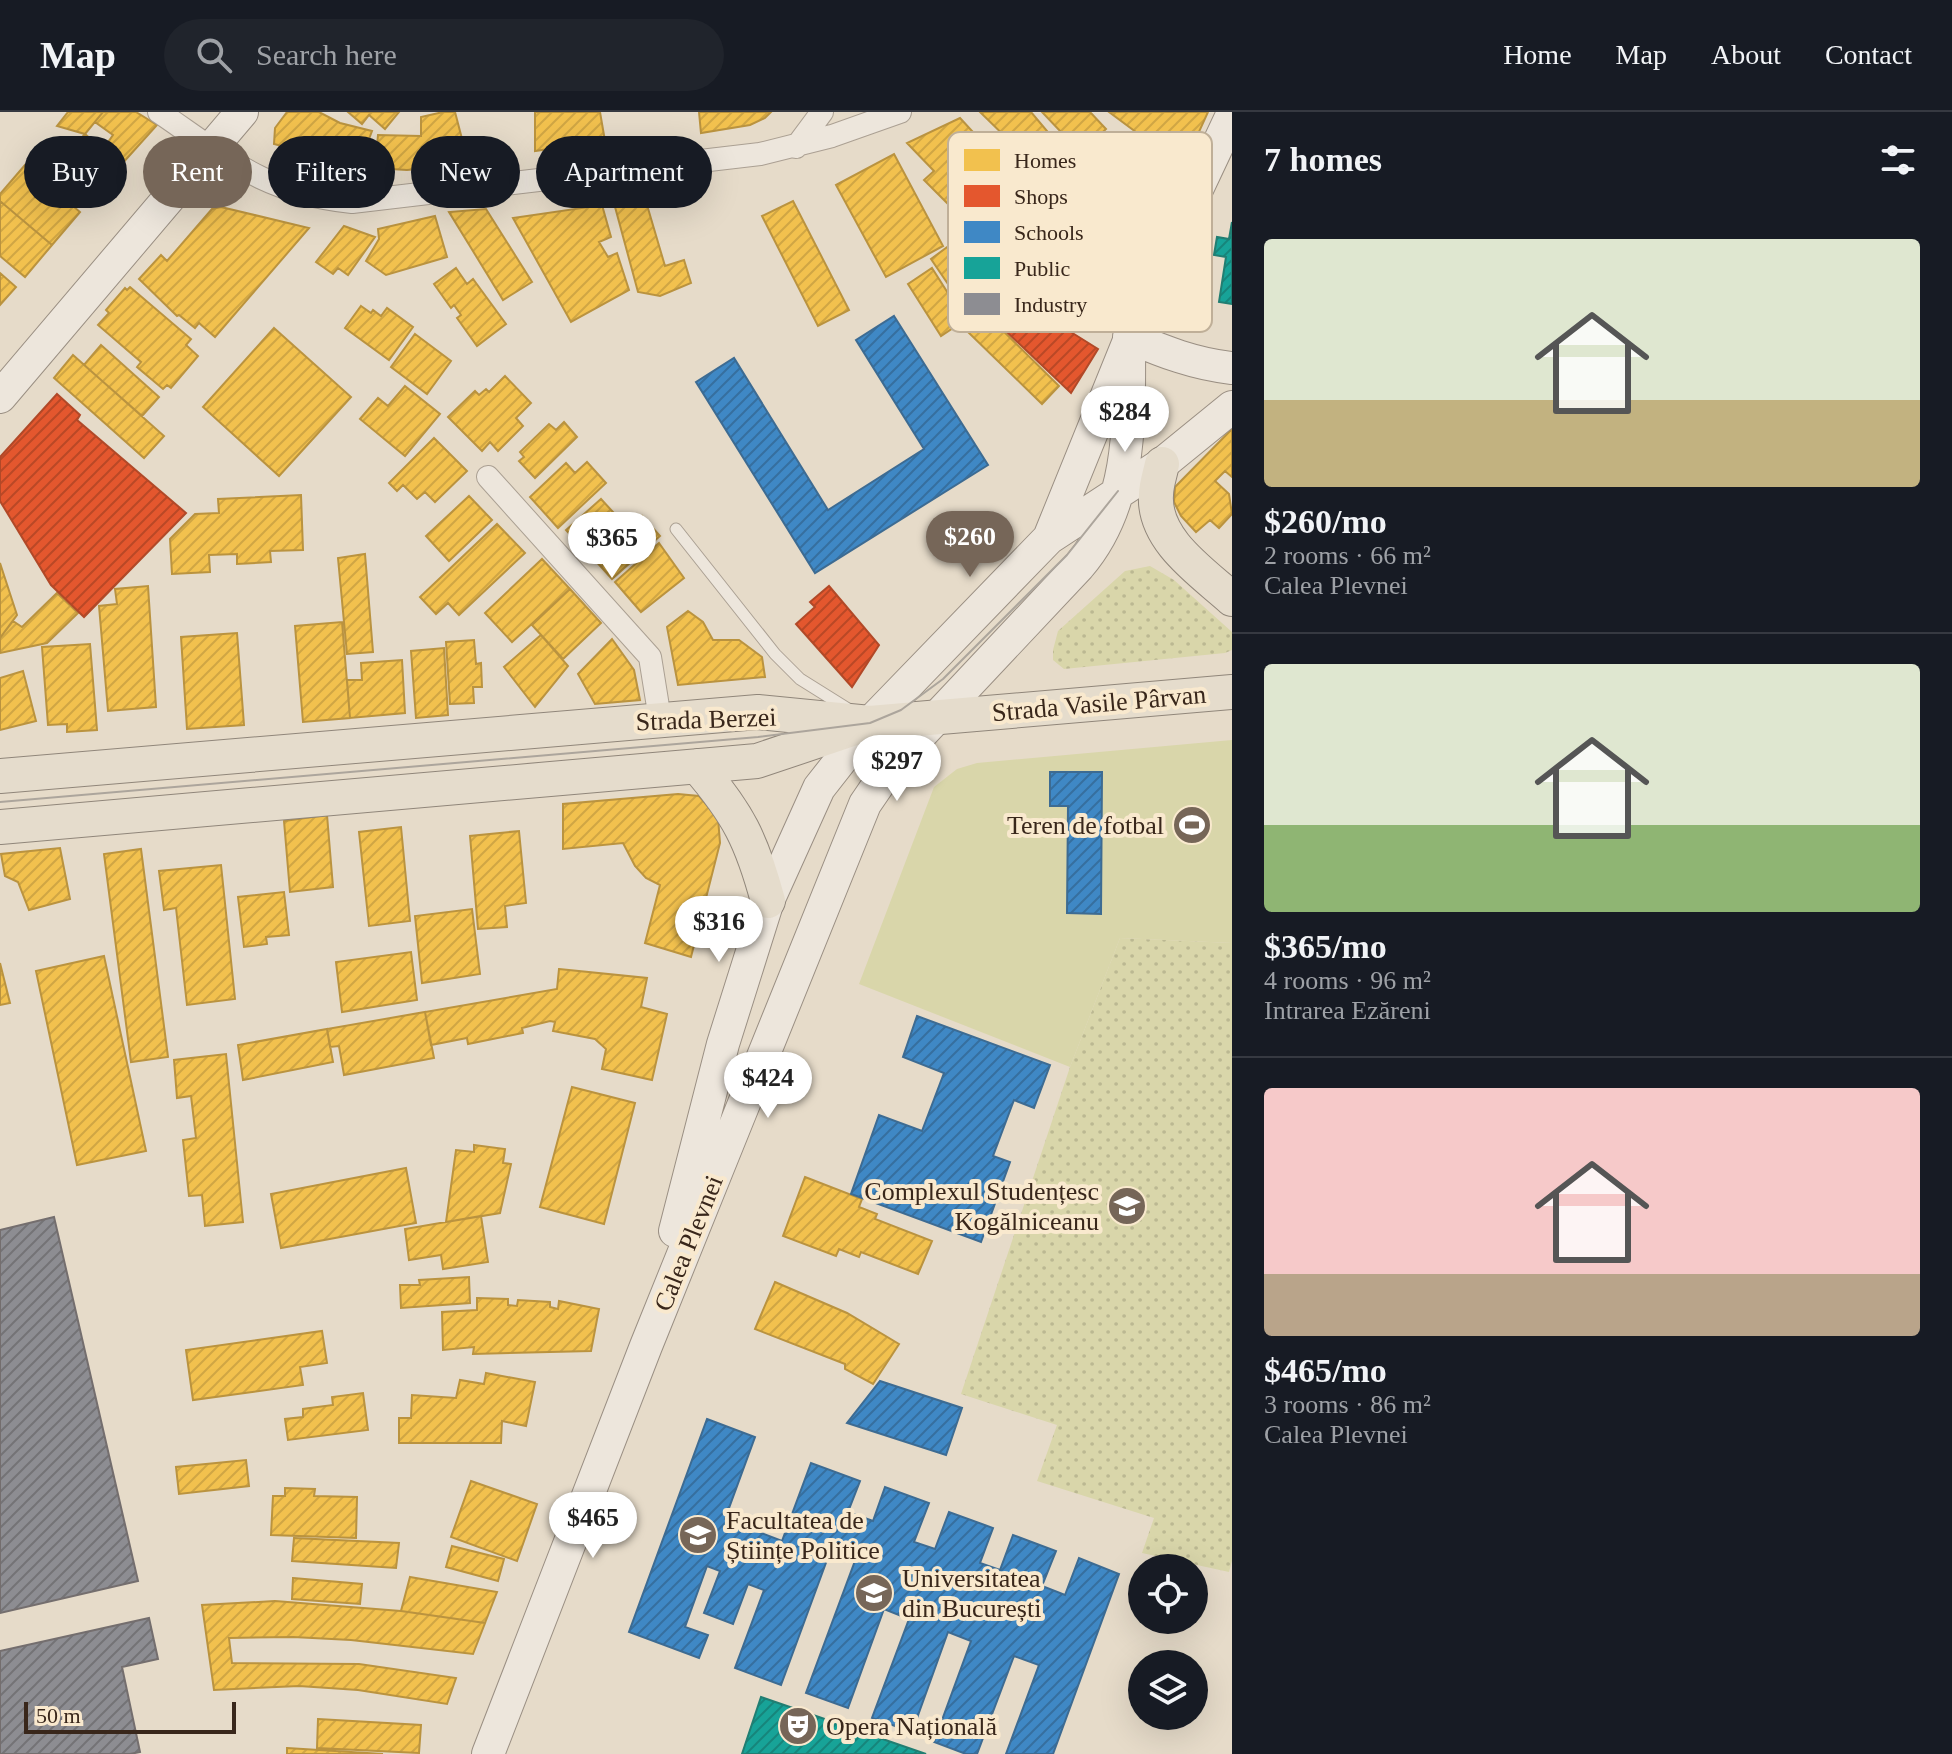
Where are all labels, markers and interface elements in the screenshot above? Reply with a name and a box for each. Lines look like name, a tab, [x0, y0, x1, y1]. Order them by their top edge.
search box	[164, 19, 724, 91]
icon: search	[192, 33, 236, 77]
text: Map	[40, 34, 116, 76]
text: Search here	[256, 38, 397, 71]
text: Home	[1503, 39, 1572, 70]
text: Map	[1616, 39, 1667, 70]
text: About	[1711, 39, 1781, 70]
text: Contact	[1825, 39, 1912, 70]
legend	[948, 132, 1212, 332]
chip: Buy	[24, 136, 127, 208]
chip: Rent	[143, 136, 252, 208]
chip: Filters	[268, 136, 395, 208]
chip: New	[411, 136, 520, 208]
chip: Apartment	[536, 136, 712, 208]
icon: filters	[1876, 138, 1920, 182]
text: 7 homes	[1264, 141, 1382, 178]
text: Homes	[1014, 148, 1076, 173]
text: Shops	[1014, 184, 1068, 209]
text: Schools	[1014, 220, 1084, 245]
text: Public	[1014, 256, 1070, 281]
icon: home	[1520, 291, 1664, 435]
text: Industry	[1014, 292, 1087, 317]
pin: $284	[1078, 386, 1172, 454]
text: $284	[1099, 397, 1151, 426]
text: $260/mo	[1264, 503, 1387, 540]
pin: $260	[923, 511, 1017, 579]
pin: $365	[565, 512, 659, 580]
text: $260	[944, 522, 996, 551]
text: $365	[586, 523, 638, 552]
text: 2 rooms · 66 m²	[1264, 541, 1431, 570]
text: Calea Plevnei	[1264, 571, 1408, 600]
street label: Strada Vasile Pârvan	[991, 680, 1207, 727]
street label: Strada Berzei	[635, 703, 777, 736]
icon: home	[1520, 716, 1664, 860]
pin: $297	[850, 735, 944, 803]
text: $297	[871, 746, 923, 775]
sports icon: Teren de fotbal	[1171, 804, 1213, 846]
place label: Teren de fotbal	[1007, 811, 1164, 840]
pin: $316	[672, 896, 766, 964]
text: $316	[693, 907, 745, 936]
text: $365/mo	[1264, 928, 1387, 965]
text: 4 rooms · 96 m²	[1264, 966, 1431, 995]
text: Intrarea Ezăreni	[1264, 996, 1431, 1025]
pin: $424	[721, 1052, 815, 1120]
text: $424	[742, 1063, 794, 1092]
icon: home	[1520, 1140, 1664, 1284]
street label: Calea Plevnei	[648, 1171, 729, 1315]
place label: Complexul Studențesc Kogălniceanu	[864, 1177, 1099, 1236]
school or university icon: Complexul Studențesc Kogălniceanu	[1106, 1185, 1148, 1227]
text: $465/mo	[1264, 1352, 1387, 1389]
text: 3 rooms · 86 m²	[1264, 1390, 1431, 1419]
text: Calea Plevnei	[1264, 1420, 1408, 1449]
pin: $465	[546, 1492, 640, 1560]
text: $465	[567, 1503, 619, 1532]
place label: Facultatea de Științe Politice	[726, 1506, 880, 1565]
school or university icon: Facultatea de Științe Politice	[677, 1514, 719, 1556]
map controls	[1128, 1554, 1208, 1730]
button: locate	[1128, 1554, 1208, 1634]
place label: Universitatea din București	[902, 1564, 1041, 1623]
school or university icon: Universitatea din București	[853, 1572, 895, 1614]
button: layers	[1128, 1650, 1208, 1730]
scale bar	[24, 1698, 236, 1734]
text: 50 m	[36, 1703, 81, 1728]
theatre icon: Opera Națională	[777, 1705, 819, 1747]
place label: Opera Națională	[826, 1712, 998, 1741]

